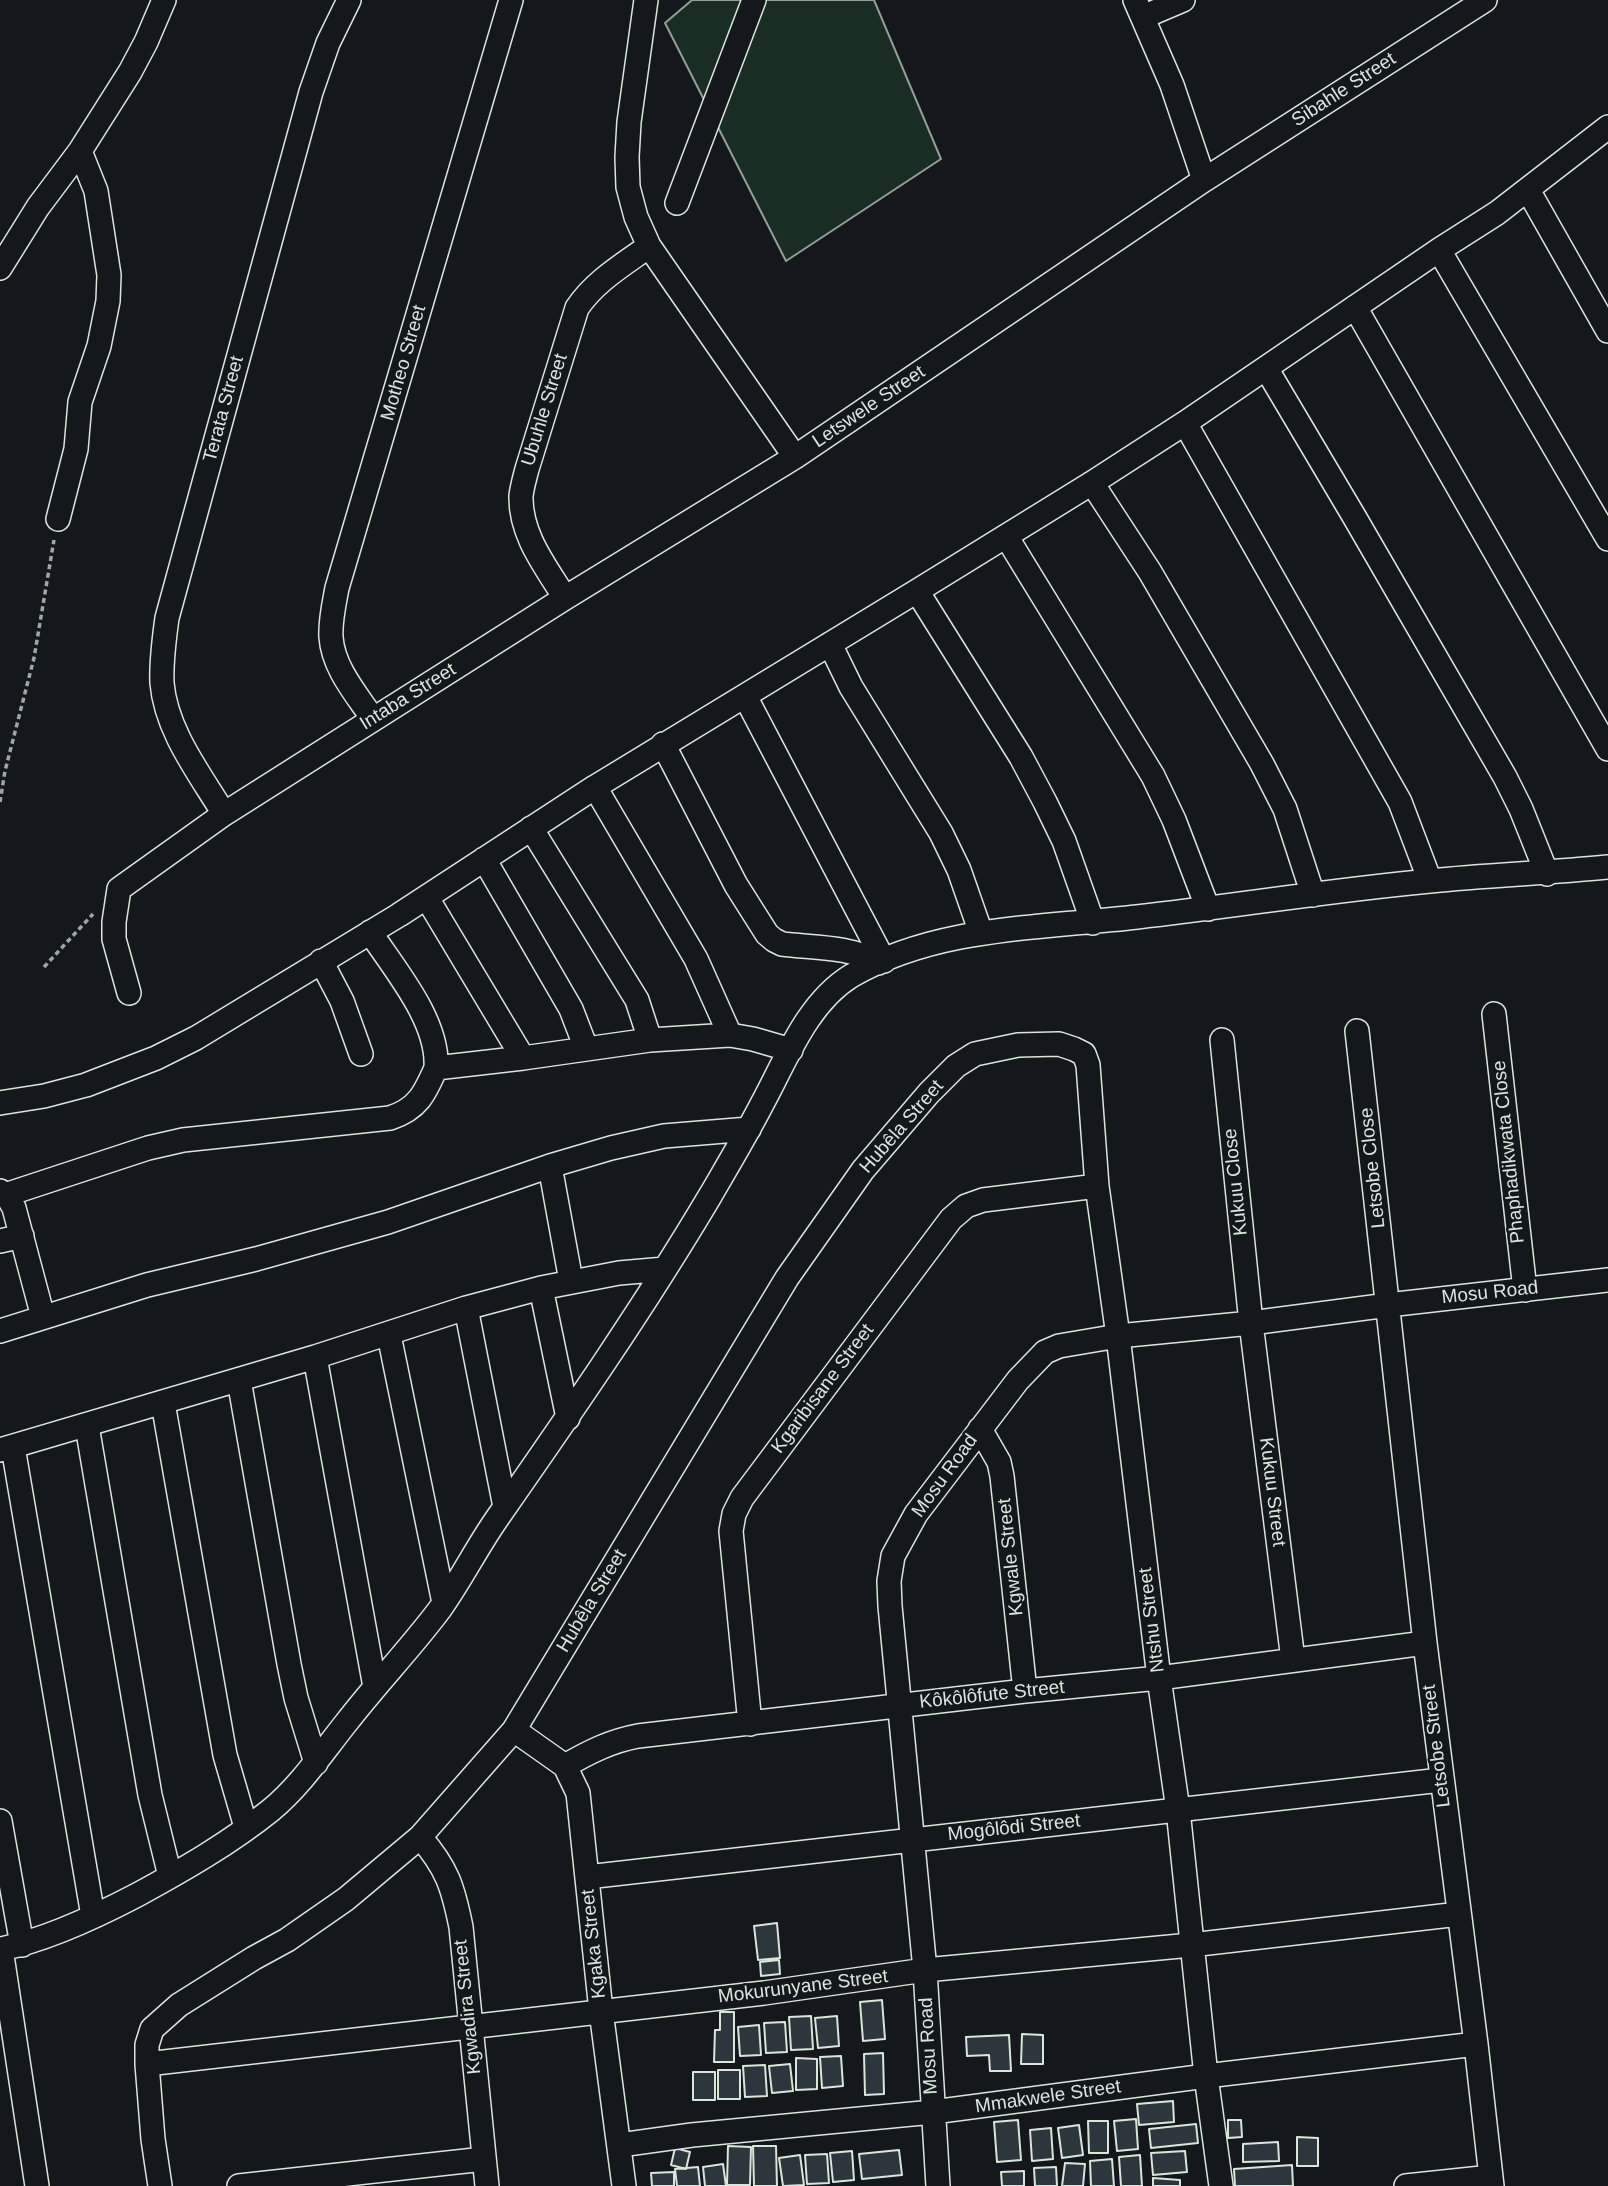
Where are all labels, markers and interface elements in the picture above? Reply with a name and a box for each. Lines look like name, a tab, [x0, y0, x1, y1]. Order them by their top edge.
street label: Sibahle Street	[1288, 48, 1400, 132]
street label: Motheo Street	[377, 302, 431, 424]
street label: Ubuhle Street	[517, 351, 573, 469]
street label: Terata Street	[199, 354, 249, 464]
street label: Letswele Street	[808, 361, 930, 453]
street label: Intaba Street	[356, 659, 460, 735]
street label: Phaphadikwata Close	[1488, 1059, 1530, 1245]
street label: Hubêla Street	[855, 1076, 949, 1178]
street label: Letsobe Close	[1355, 1106, 1391, 1230]
street label: Kukuu Close	[1219, 1127, 1253, 1237]
street label: Mosu Road	[1440, 1277, 1540, 1309]
street label: Kgaribisane Street	[767, 1320, 879, 1458]
street label: Mosu Road	[907, 1430, 983, 1522]
street label: Kukuu Street	[1254, 1436, 1290, 1548]
street label: Kgwale Street	[993, 1497, 1029, 1617]
street label: Hubêla Street	[552, 1545, 632, 1657]
street label: Ntshu Street	[1134, 1566, 1170, 1674]
street label: Kôkôlôfute Street	[918, 1676, 1066, 1714]
street label: Letsobe Street	[1418, 1683, 1456, 1809]
street label: Mogôlôdi Street	[947, 1810, 1081, 1846]
street label: Kgaka Street	[577, 1888, 611, 2000]
street label: Kgwadira Street	[450, 1939, 486, 2075]
street label: Mokurunyane Street	[717, 1965, 889, 2009]
street label: Mosu Road	[915, 1997, 943, 2095]
street label: Mmakwele Street	[974, 2075, 1122, 2119]

